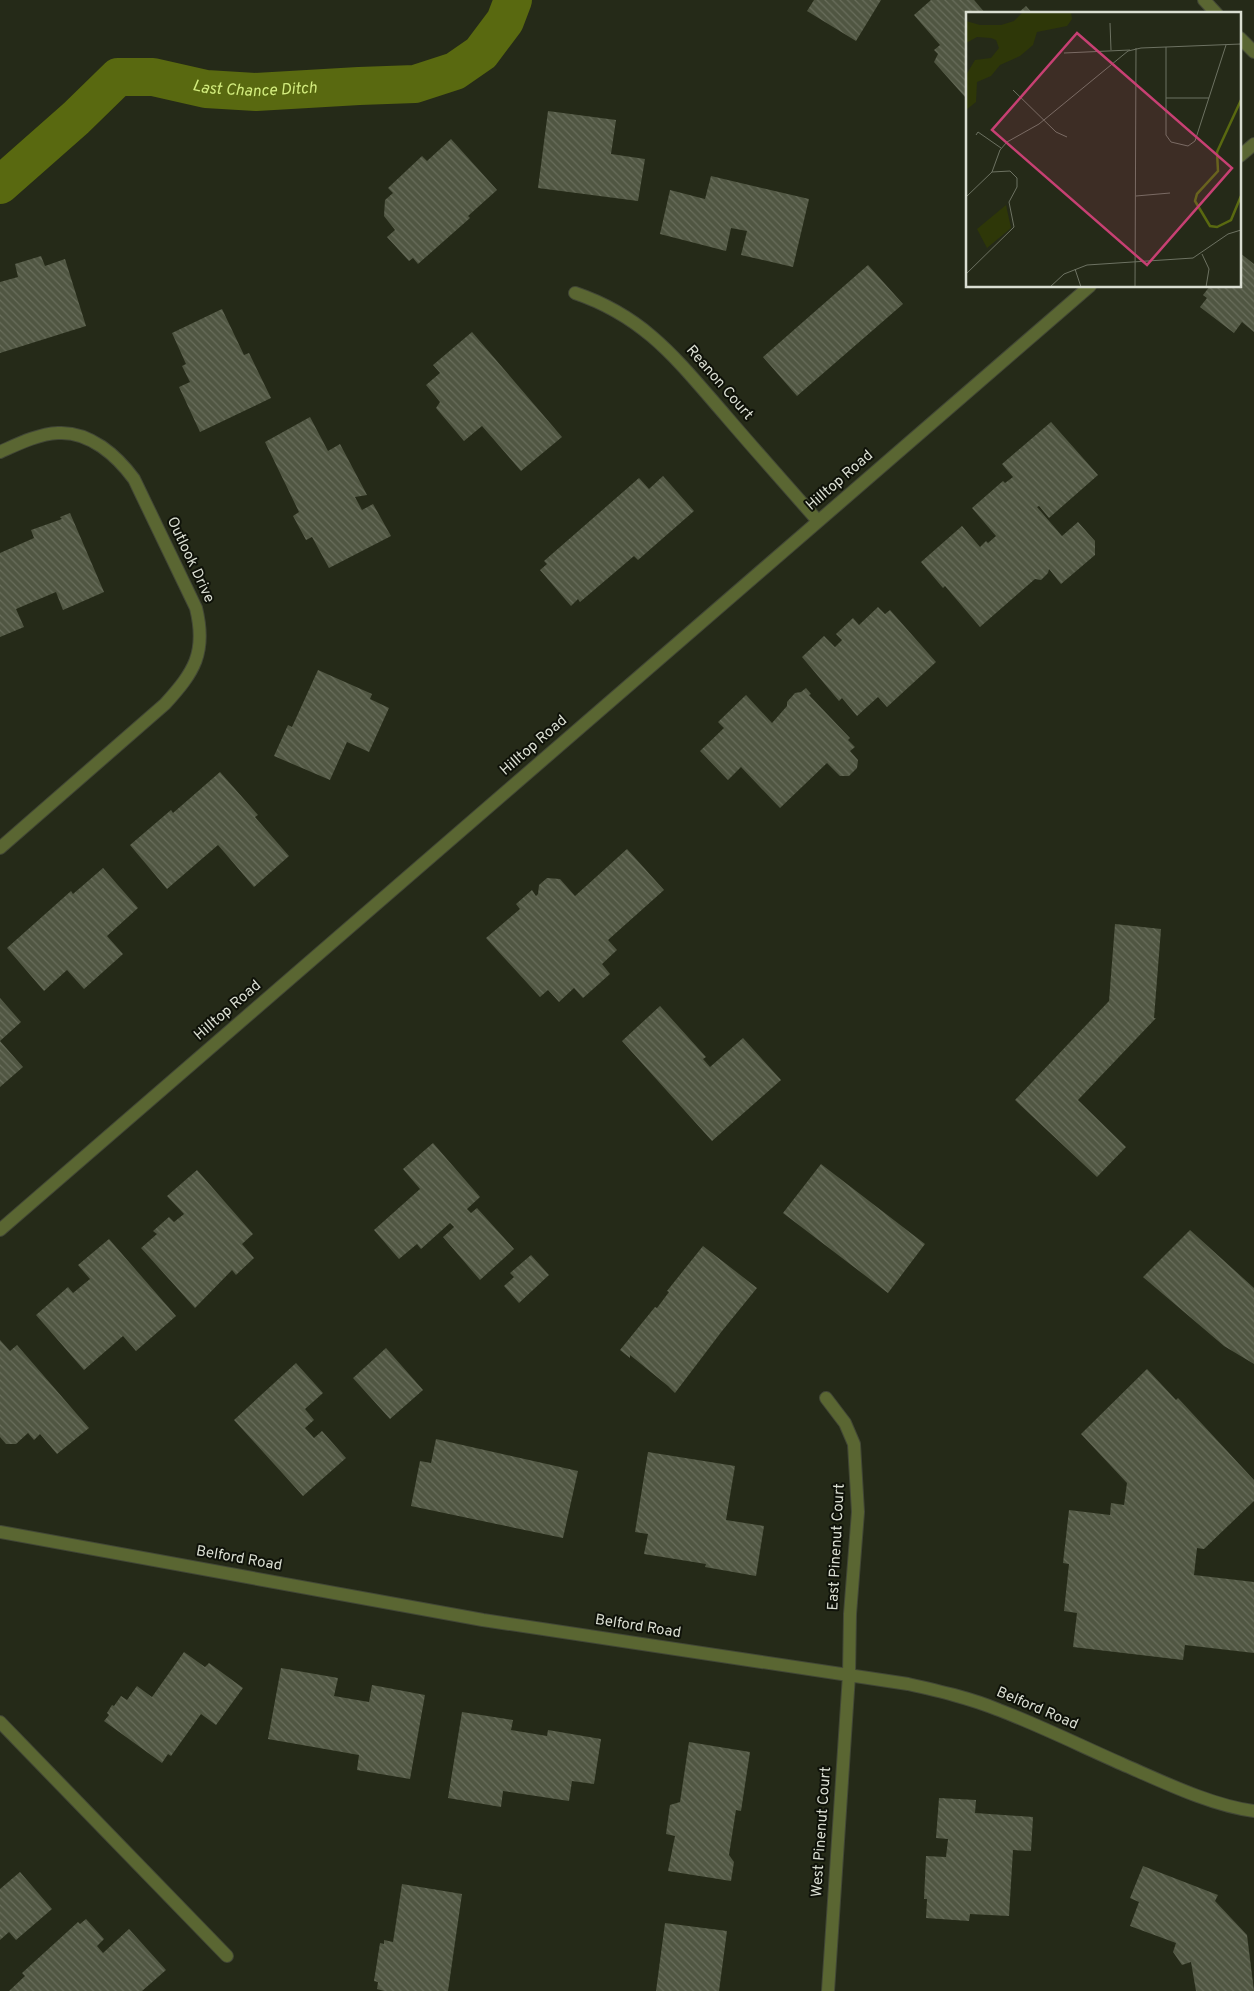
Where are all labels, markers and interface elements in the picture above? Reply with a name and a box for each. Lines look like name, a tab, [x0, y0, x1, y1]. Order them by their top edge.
inset map	[966, 12, 1242, 288]
water label: Last Chance Ditch	[190, 76, 318, 102]
street label: Reanon Court	[681, 342, 757, 424]
street label: Hilltop Road	[803, 447, 877, 515]
street label: Outlook Drive	[162, 514, 218, 606]
street label: Hilltop Road	[497, 712, 571, 780]
street label: Hilltop Road	[191, 977, 265, 1045]
street label: East Pinenut Court	[824, 1483, 850, 1611]
street label: Belford Road	[194, 1542, 284, 1576]
street label: Belford Road	[594, 1611, 682, 1643]
street label: Belford Road	[993, 1683, 1081, 1735]
street label: West Pinenut Court	[808, 1766, 836, 1898]

